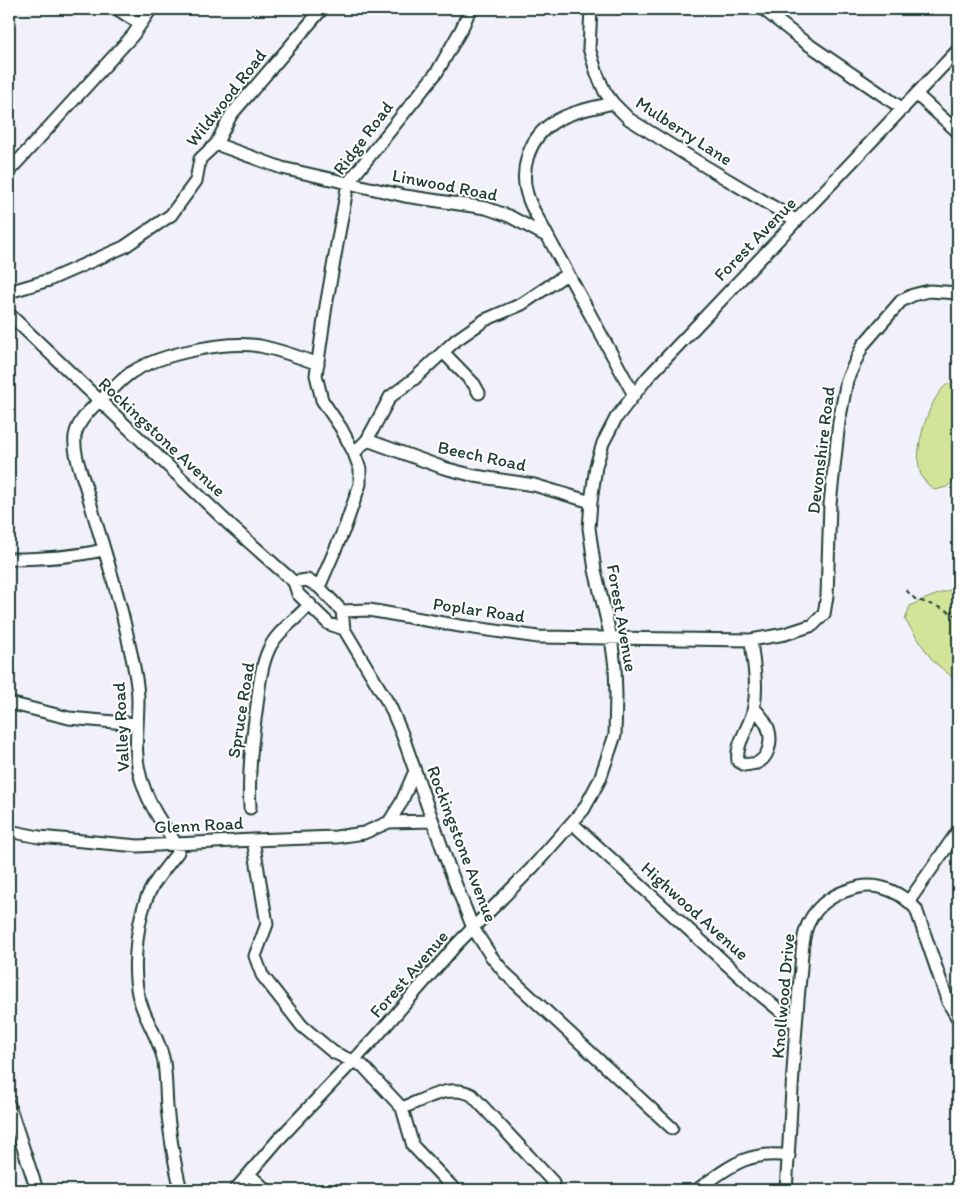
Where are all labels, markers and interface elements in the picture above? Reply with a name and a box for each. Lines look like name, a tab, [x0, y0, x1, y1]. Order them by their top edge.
street label: Wildwood Road	[181, 45, 271, 151]
street label: Mulberry Lane	[631, 92, 737, 170]
street label: Ridge Road	[328, 97, 398, 179]
street label: Linwood Road	[390, 164, 500, 206]
street label: Forest Avenue	[709, 192, 801, 286]
street label: Rockingstone Avenue	[94, 372, 230, 502]
street label: Devonshire Road	[802, 385, 840, 515]
street label: Beech Road	[436, 436, 528, 476]
street label: Forest Avenue	[602, 563, 642, 673]
street label: Poplar Road	[431, 593, 527, 627]
street label: Spruce Road	[223, 660, 259, 760]
street label: Valley Road	[108, 681, 134, 772]
street label: Rockingstone Avenue	[422, 763, 502, 925]
street label: Glenn Road	[154, 812, 244, 838]
street label: Highwood Avenue	[637, 857, 753, 965]
street label: Forest Avenue	[365, 926, 453, 1022]
street label: Knollwood Drive	[767, 932, 799, 1060]

